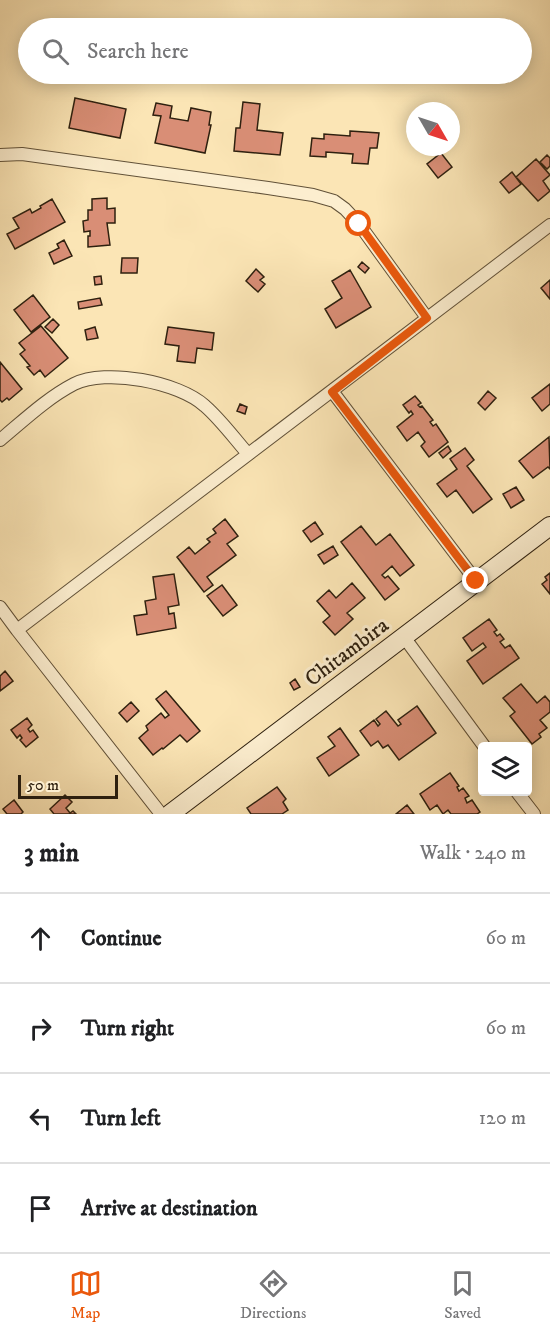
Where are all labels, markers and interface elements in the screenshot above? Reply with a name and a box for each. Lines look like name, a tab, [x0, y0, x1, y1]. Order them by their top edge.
search box	[18, 18, 532, 84]
icon: search	[39, 35, 72, 68]
text: Search here	[87, 38, 189, 65]
north arrow	[406, 102, 460, 156]
route start	[345, 210, 371, 236]
route end	[462, 567, 488, 593]
street label: Chitambira	[300, 612, 395, 693]
map controls	[478, 742, 532, 796]
button: layers	[478, 742, 532, 796]
scale bar	[18, 772, 118, 800]
text: 50 m	[27, 775, 59, 795]
text: 3 min	[24, 837, 79, 870]
text: Walk · 240 m	[420, 841, 526, 866]
icon: ahead	[24, 922, 57, 955]
text: Continue	[81, 925, 162, 952]
text: 60 m	[486, 926, 526, 951]
icon: right	[24, 1012, 57, 1045]
text: Turn right	[81, 1015, 174, 1042]
text: 60 m	[486, 1016, 526, 1041]
icon: left	[24, 1102, 57, 1135]
text: Turn left	[81, 1105, 161, 1132]
text: 120 m	[479, 1106, 526, 1131]
icon: arrive	[24, 1192, 57, 1225]
text: Arrive at destination	[81, 1195, 258, 1222]
tab: Map	[69, 1267, 102, 1323]
tab: Directions	[240, 1267, 306, 1323]
tab: Saved	[444, 1267, 481, 1323]

